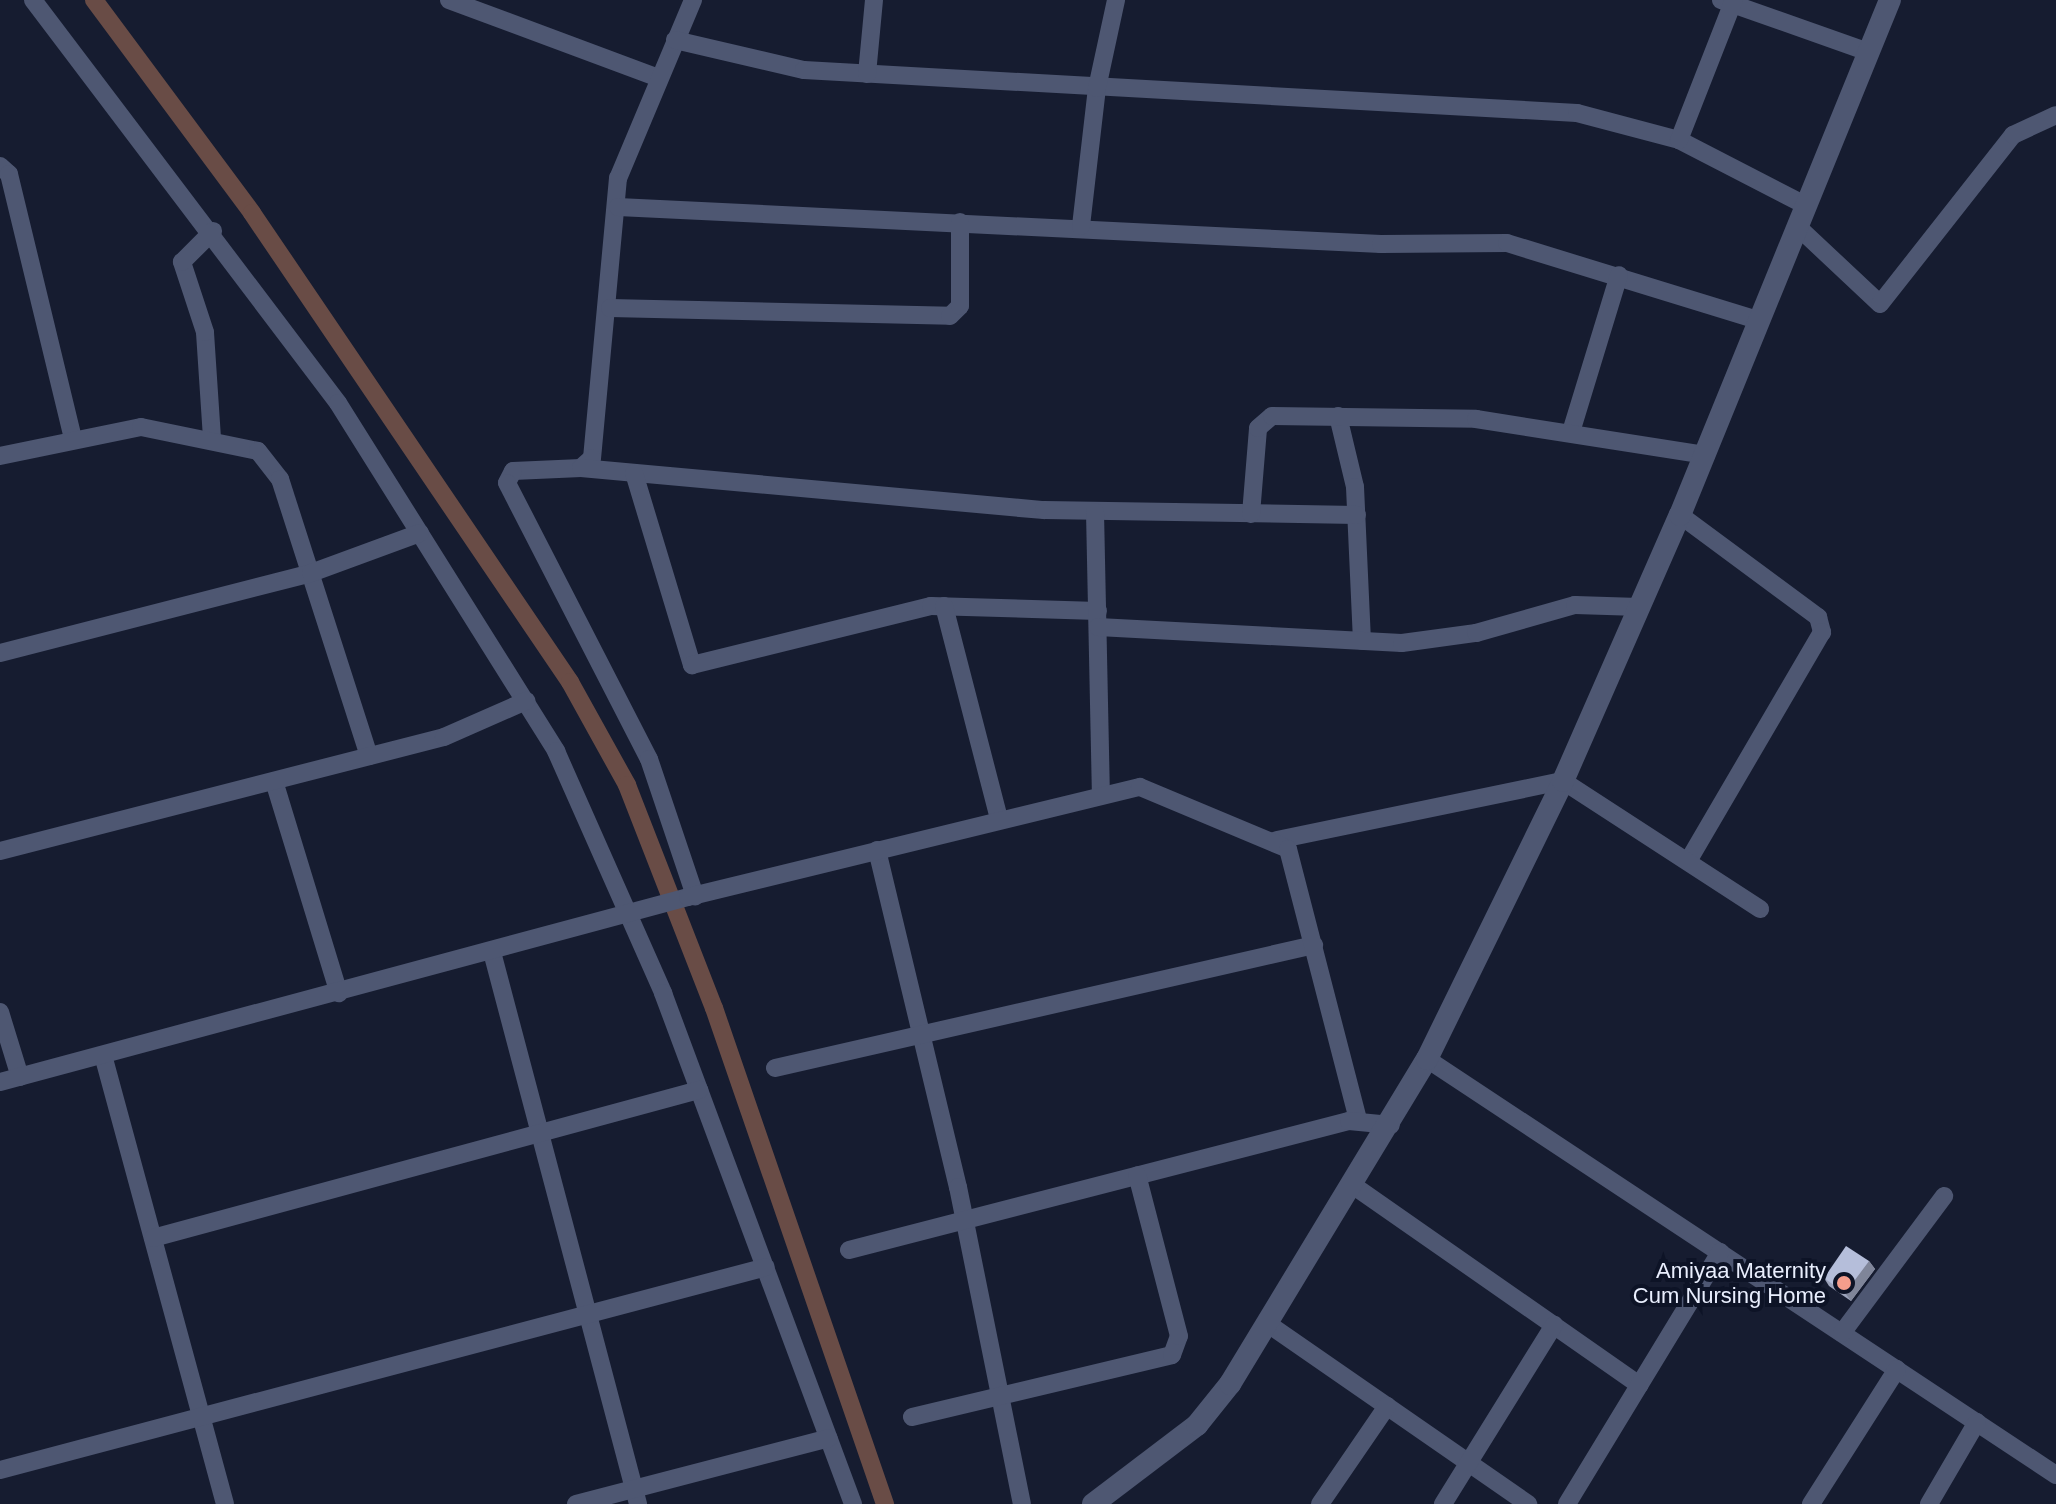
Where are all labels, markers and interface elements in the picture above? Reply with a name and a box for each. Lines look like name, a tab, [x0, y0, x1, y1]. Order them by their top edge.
place label: Amiyaa Maternity Cum Nursing Home	[1633, 1257, 1826, 1308]
marker: Amiyaa Maternity Cum Nursing Home	[1833, 1272, 1855, 1294]

